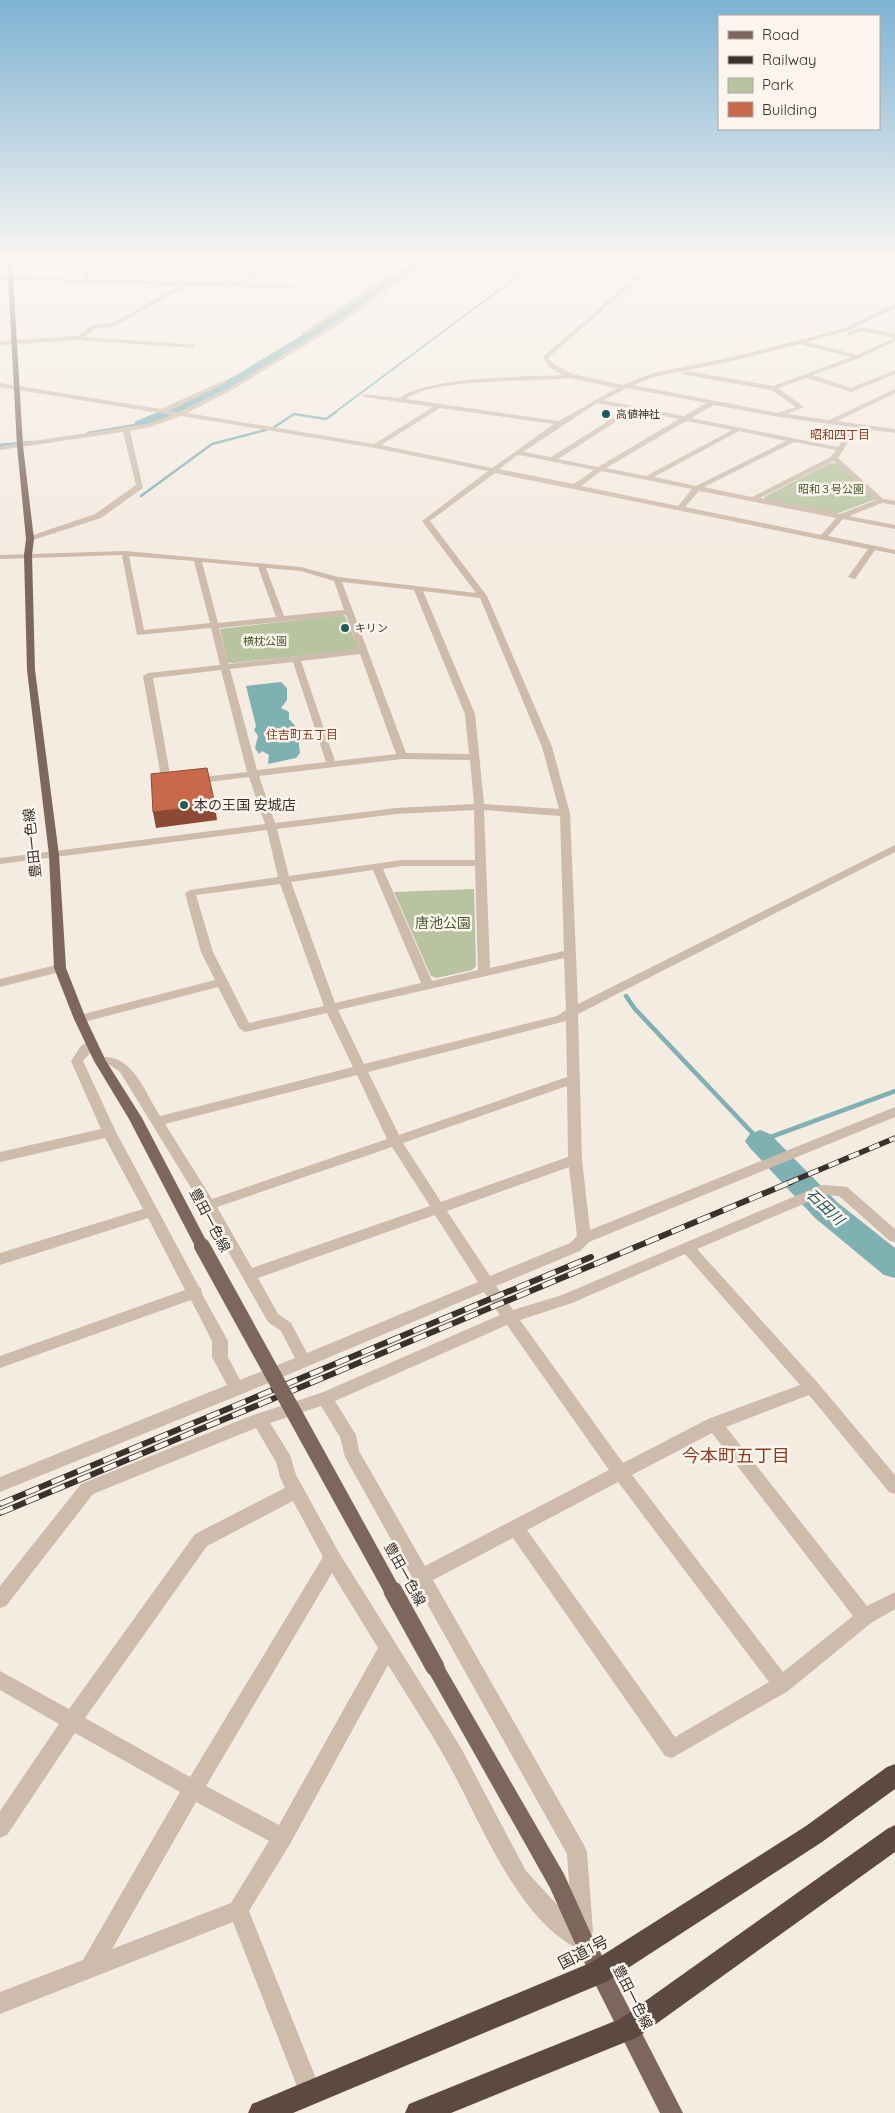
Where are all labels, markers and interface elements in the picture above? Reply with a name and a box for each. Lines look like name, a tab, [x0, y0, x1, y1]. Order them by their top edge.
legend	[718, 15, 880, 130]
text: Road	[762, 25, 799, 44]
text: Railway	[762, 50, 817, 69]
text: Park	[762, 75, 794, 94]
text: Building	[762, 100, 817, 119]
place label: 高値神社	[616, 407, 660, 421]
marker: 高値神社	[600, 408, 612, 420]
district label: 昭和四丁目	[810, 427, 870, 442]
park label: 昭和３号公園	[798, 482, 864, 496]
place label: キリン	[355, 621, 388, 635]
marker: キリン	[339, 622, 351, 634]
park label: 横枕公園	[243, 634, 287, 648]
district label: 住吉町五丁目	[266, 727, 338, 742]
place label: 本の王国 安城店	[194, 796, 296, 814]
marker: 本の王国 安城店	[178, 799, 190, 811]
street label: 豊田一色線	[19, 807, 45, 879]
park label: 唐池公園	[415, 914, 471, 932]
water label: 石田川	[802, 1184, 850, 1230]
street label: 豊田一色線	[186, 1185, 234, 1255]
district label: 今本町五丁目	[682, 1444, 790, 1467]
street label: 豊田一色線	[380, 1539, 430, 1609]
street label: 国道1号	[554, 1931, 612, 1973]
street label: 豊田一色線	[609, 1962, 657, 2032]

